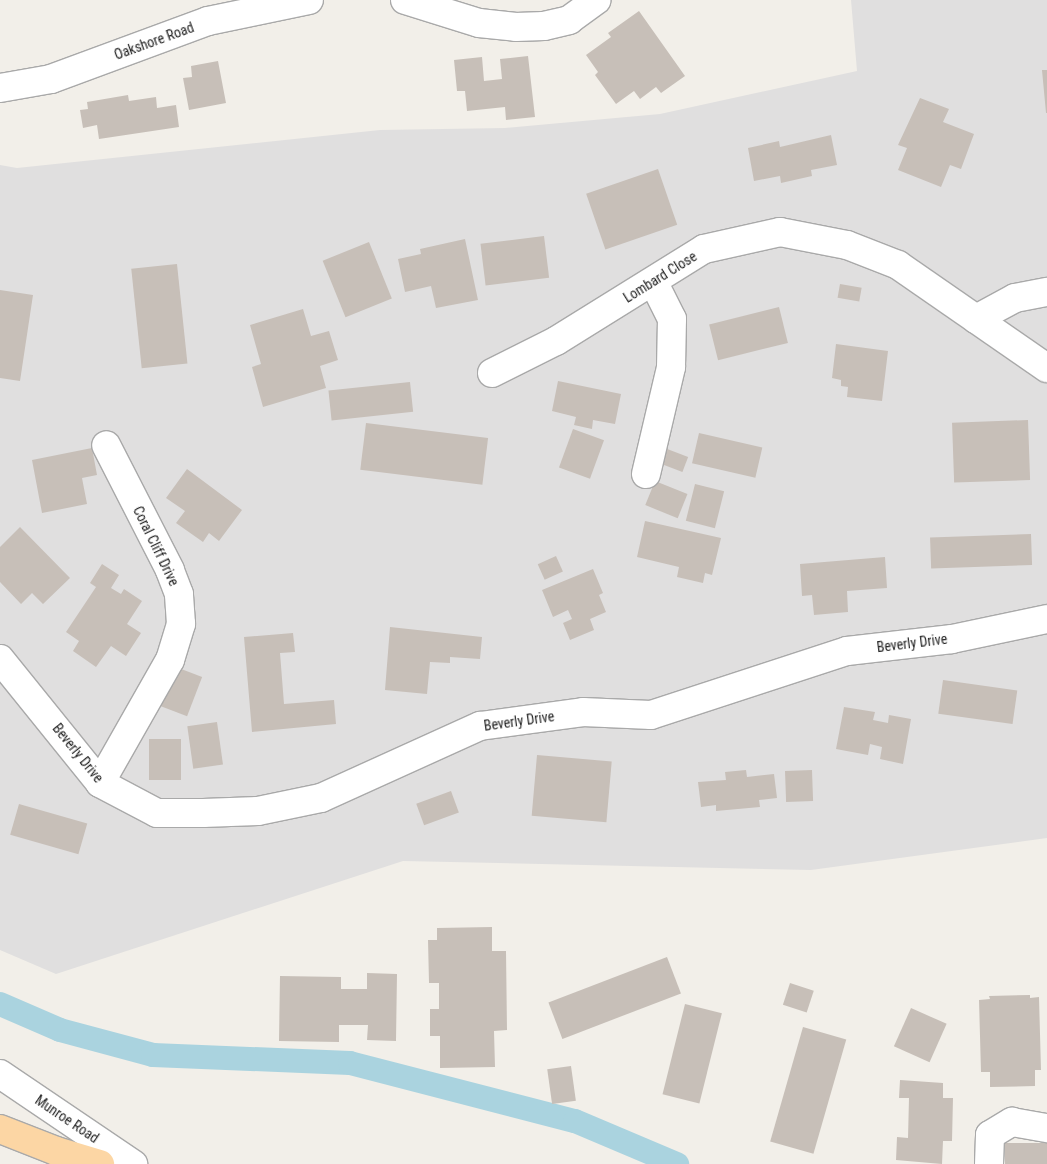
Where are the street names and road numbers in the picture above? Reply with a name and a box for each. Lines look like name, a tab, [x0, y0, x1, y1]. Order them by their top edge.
street label: Oakshore Road	[112, 19, 196, 63]
street label: Lombard Close	[620, 248, 700, 306]
street label: Coral Cliff Drive	[130, 503, 182, 589]
street label: Beverly Drive	[876, 630, 948, 656]
street label: Beverly Drive	[483, 708, 555, 734]
street label: Beverly Drive	[49, 720, 107, 786]
street label: Munroe Road	[32, 1092, 102, 1146]

